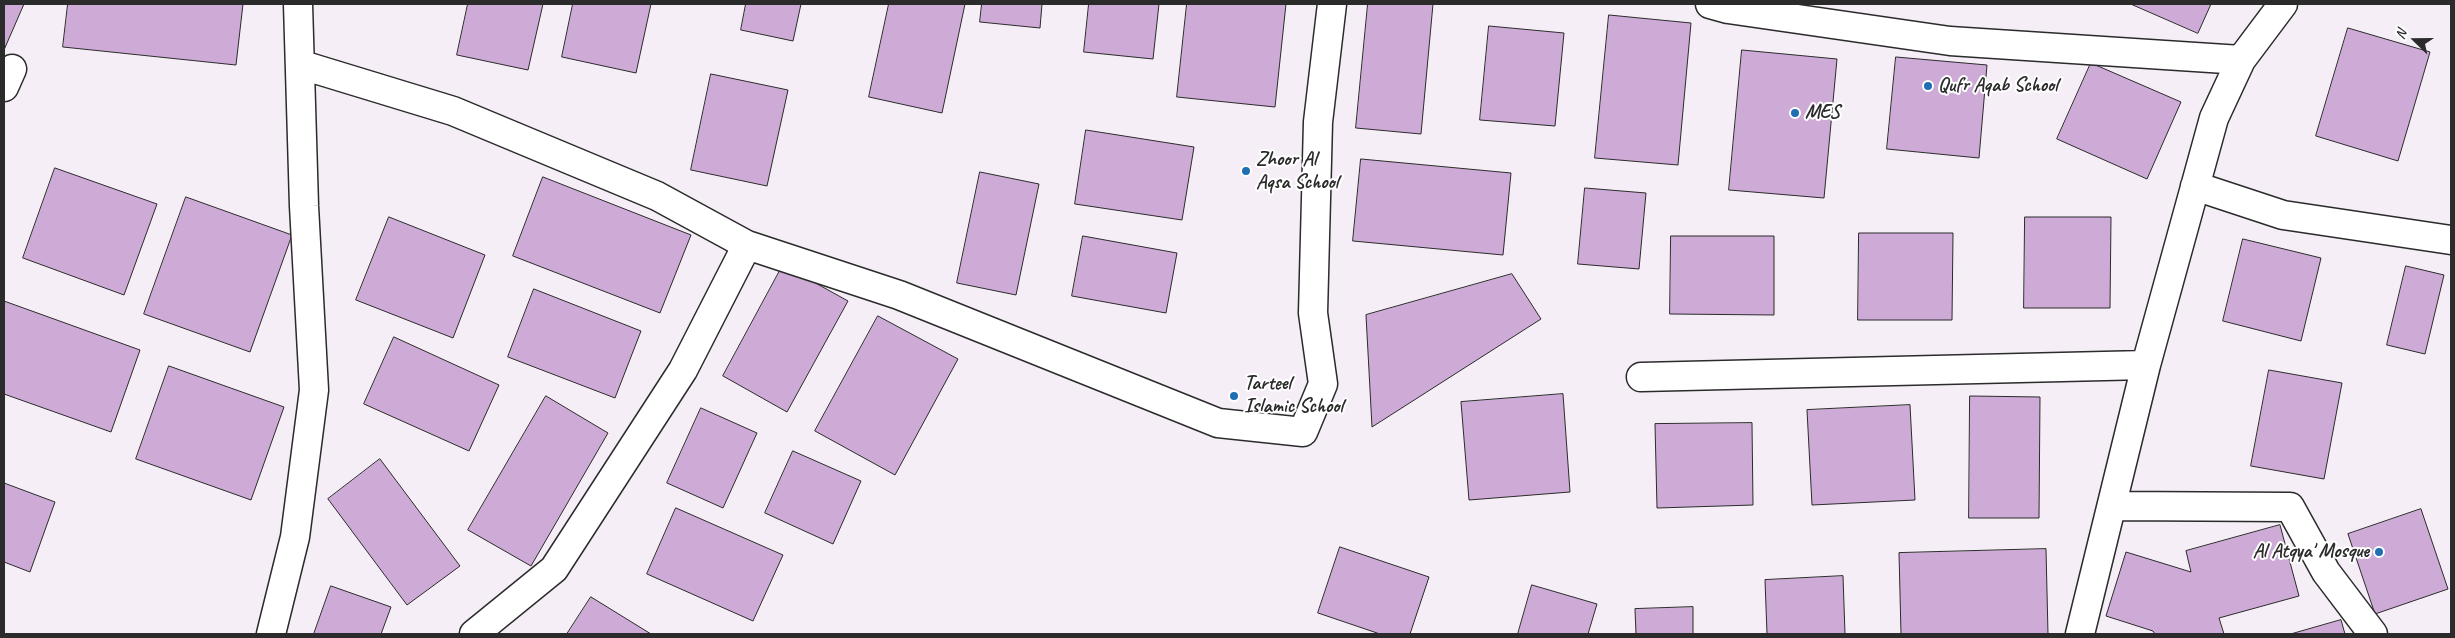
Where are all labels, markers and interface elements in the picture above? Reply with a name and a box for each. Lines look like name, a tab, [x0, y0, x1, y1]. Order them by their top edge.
north arrow	[2390, 15, 2440, 65]
text: N	[2391, 27, 2410, 41]
place label: Qufr Aqab School	[1938, 74, 2058, 98]
marker: Qufr Aqab School	[1922, 80, 1934, 92]
place label: MES	[1805, 101, 1840, 125]
marker: MES	[1789, 107, 1801, 119]
place label: Zhoor Al Aqsa School	[1256, 148, 1338, 195]
marker: Zhoor Al Aqsa School	[1240, 165, 1252, 177]
place label: Tarteel Islamic School	[1244, 372, 1343, 419]
marker: Tarteel Islamic School	[1228, 390, 1240, 402]
place label: Al Atqya' Mosque	[2253, 540, 2369, 564]
marker: Al Atqya' Mosque	[2373, 546, 2385, 558]

